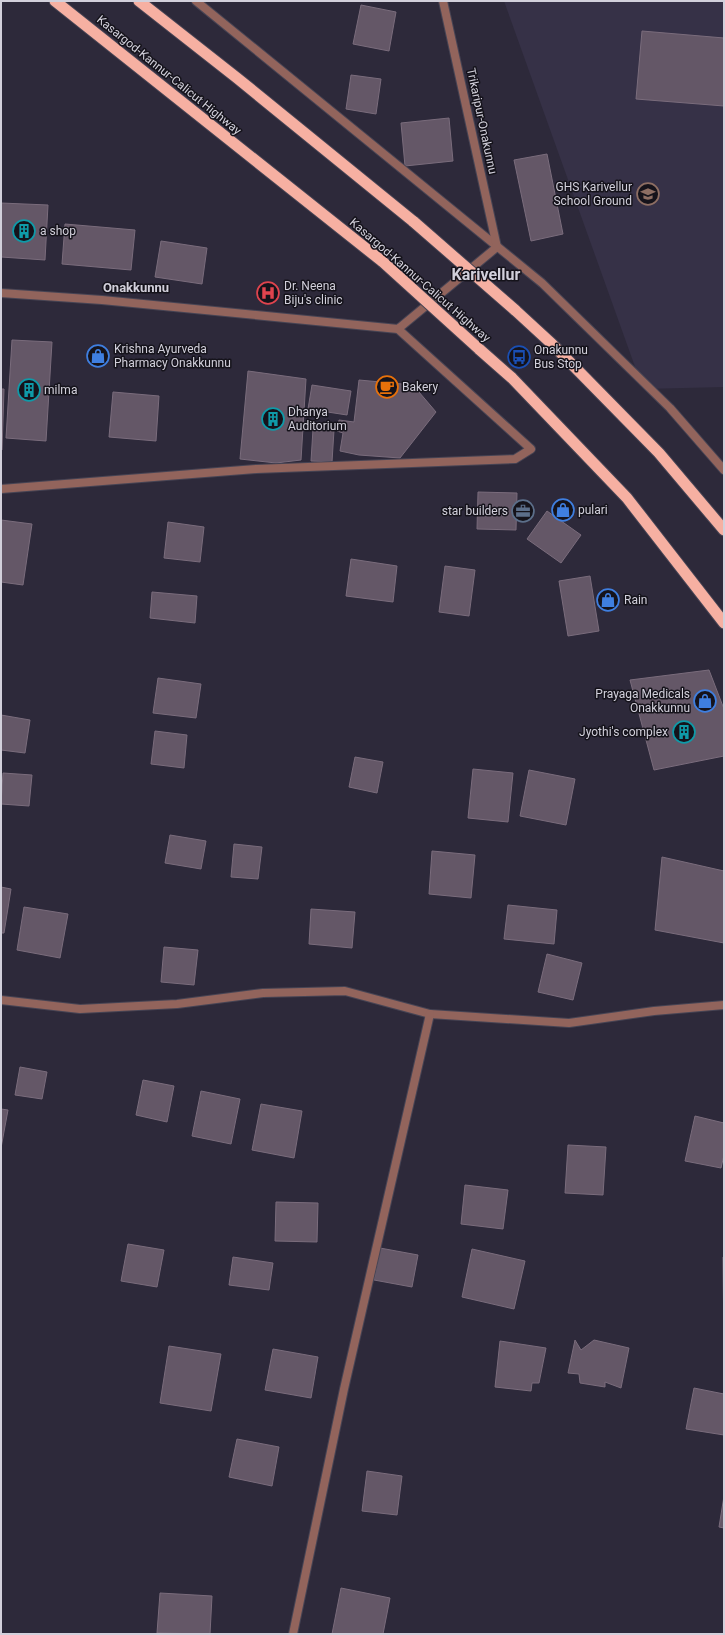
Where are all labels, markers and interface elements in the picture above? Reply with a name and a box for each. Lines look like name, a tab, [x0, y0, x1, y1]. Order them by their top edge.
street label: Kasargod-Kannur-Calicut Highway	[94, 12, 244, 138]
street label: Trikaripur-Onakunnu	[464, 67, 500, 175]
place label: GHS Karivellur School Ground	[553, 180, 632, 208]
school or university icon: GHS Karivellur School Ground	[635, 181, 661, 207]
street label: Kasargod-Kannur-Calicut Highway	[347, 215, 493, 345]
building icon: a shop	[11, 218, 37, 244]
place label: a shop	[40, 224, 76, 238]
district label: Karivellur	[452, 265, 521, 284]
place label: Dr. Neena Biju's clinic	[284, 279, 343, 307]
district label: Onakkunnu	[103, 280, 169, 295]
hospital icon: Dr. Neena Biju's clinic	[255, 280, 281, 306]
place label: Krishna Ayurveda Pharmacy Onakkunnu	[114, 342, 231, 370]
shop icon: Krishna Ayurveda Pharmacy Onakkunnu	[85, 343, 111, 369]
place label: Onakunnu Bus Stop	[534, 343, 588, 371]
bus stop icon: Onakunnu Bus Stop	[506, 344, 532, 370]
cafe icon: Bakery	[374, 374, 400, 400]
building icon: milma	[16, 377, 42, 403]
place label: Bakery	[402, 380, 439, 394]
place label: milma	[44, 383, 77, 397]
place label: Dhanya Auditorium	[288, 405, 347, 433]
building icon: Dhanya Auditorium	[260, 406, 286, 432]
shop icon: pulari	[550, 497, 576, 523]
office icon: star builders	[510, 498, 536, 524]
place label: pulari	[578, 503, 608, 517]
place label: star builders	[442, 504, 508, 518]
shop icon: Rain	[595, 587, 621, 613]
place label: Rain	[624, 593, 647, 607]
place label: Prayaga Medicals Onakkunnu	[595, 687, 690, 715]
shop icon: Prayaga Medicals Onakkunnu	[692, 688, 718, 714]
building icon: Jyothi's complex	[671, 719, 697, 745]
place label: Jyothi's complex	[579, 725, 668, 739]

